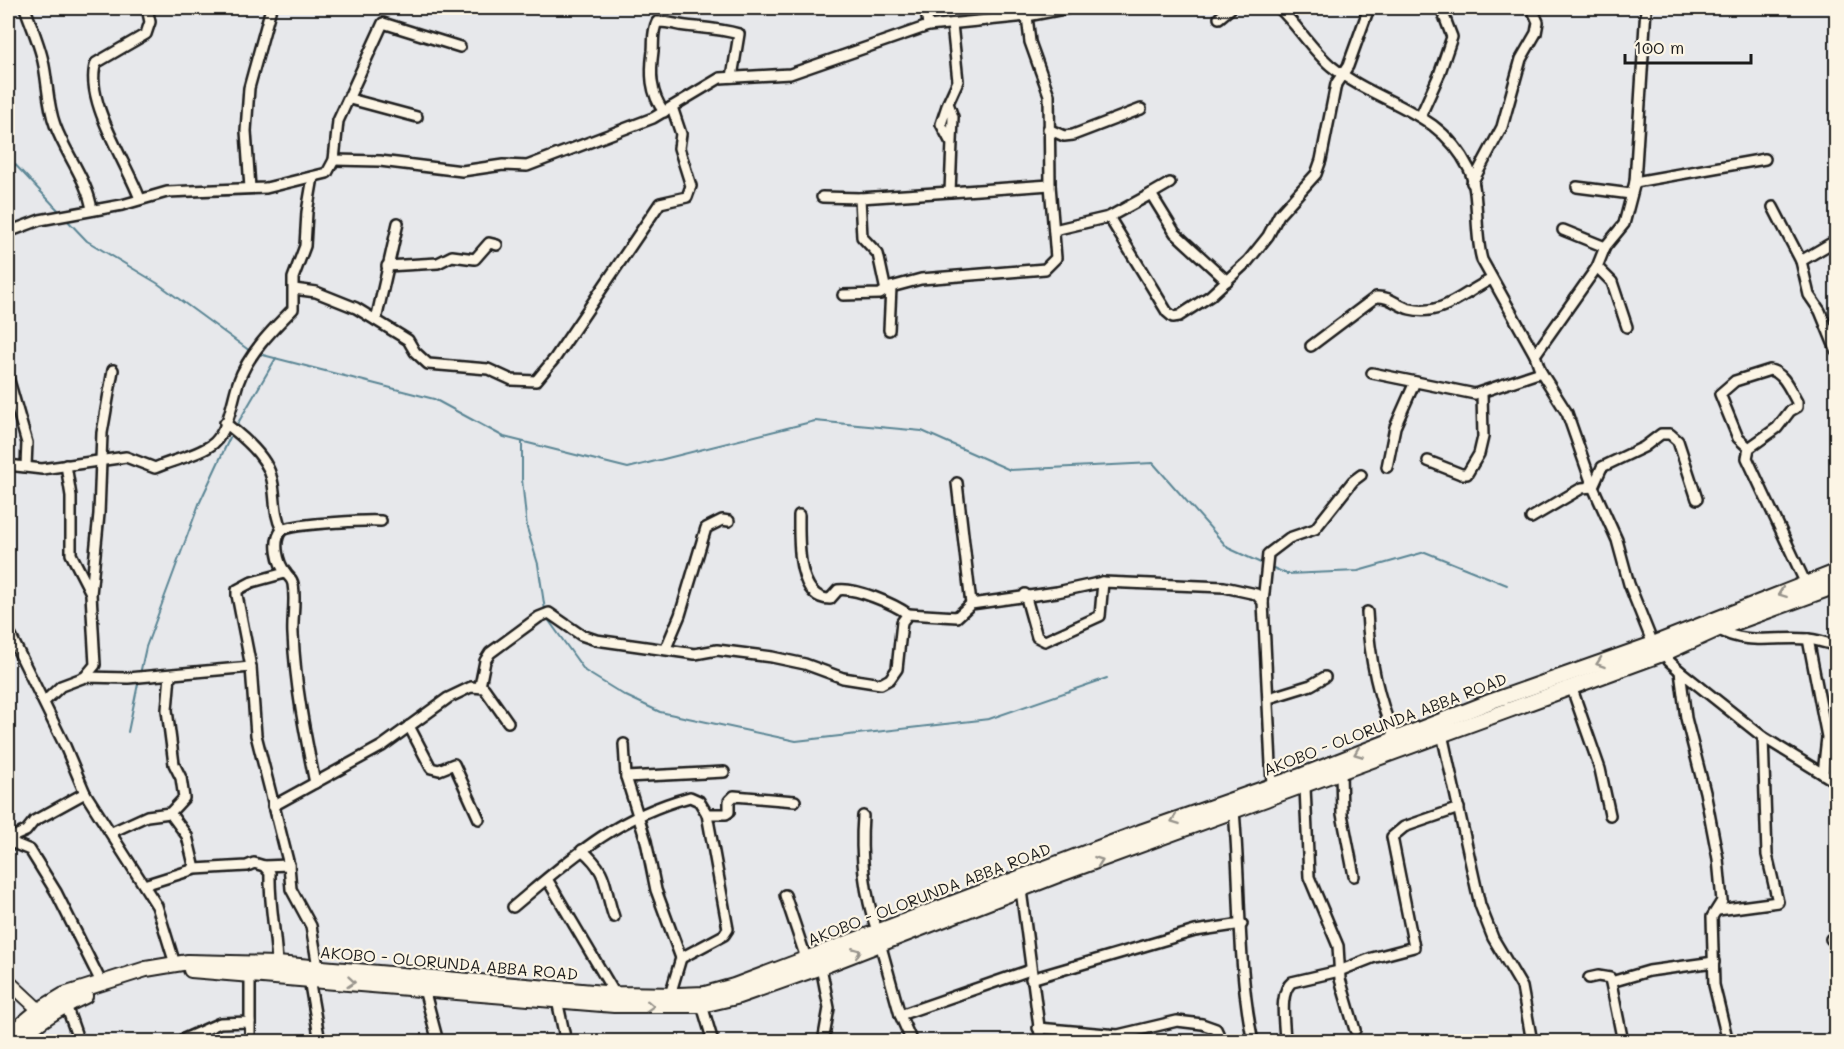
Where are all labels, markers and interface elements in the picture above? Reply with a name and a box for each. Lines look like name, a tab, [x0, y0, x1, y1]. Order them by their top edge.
scale bar	[1625, 27, 1751, 65]
text: 100 m	[1634, 35, 1684, 59]
one-way arrow	[1777, 586, 1788, 599]
one-way arrow	[1595, 655, 1606, 668]
street label: AKOBO - OLORUNDA ABBA ROAD	[1260, 667, 1509, 780]
one-way arrow	[1353, 746, 1364, 758]
one-way arrow	[1170, 812, 1181, 825]
street label: AKOBO - OLORUNDA ABBA ROAD	[804, 837, 1053, 950]
one-way arrow	[1093, 855, 1103, 868]
street label: AKOBO - OLORUNDA ABBA ROAD	[319, 941, 579, 984]
one-way arrow	[851, 947, 862, 959]
one-way arrow	[347, 976, 356, 989]
one-way arrow	[646, 1000, 655, 1013]

